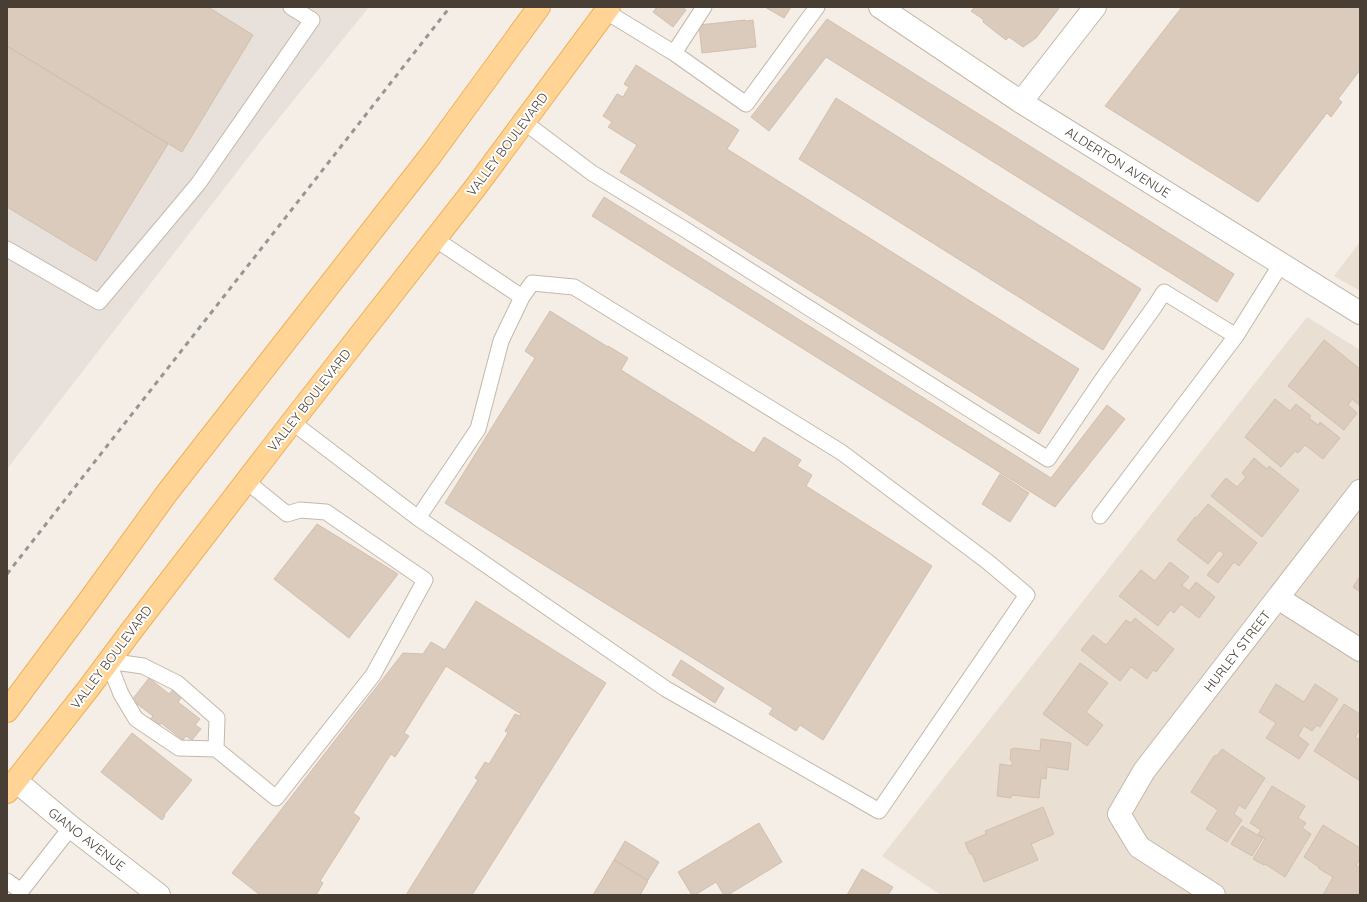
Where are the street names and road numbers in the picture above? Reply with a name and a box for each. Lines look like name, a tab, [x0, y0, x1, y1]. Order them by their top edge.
street label: VALLEY BOULEVARD	[463, 89, 551, 199]
street label: ALDERTON AVENUE	[1063, 123, 1173, 201]
street label: VALLEY BOULEVARD	[264, 346, 354, 454]
street label: VALLEY BOULEVARD	[67, 602, 155, 712]
street label: HURLEY STREET	[1200, 607, 1274, 695]
street label: GIANO AVENUE	[45, 804, 129, 874]

